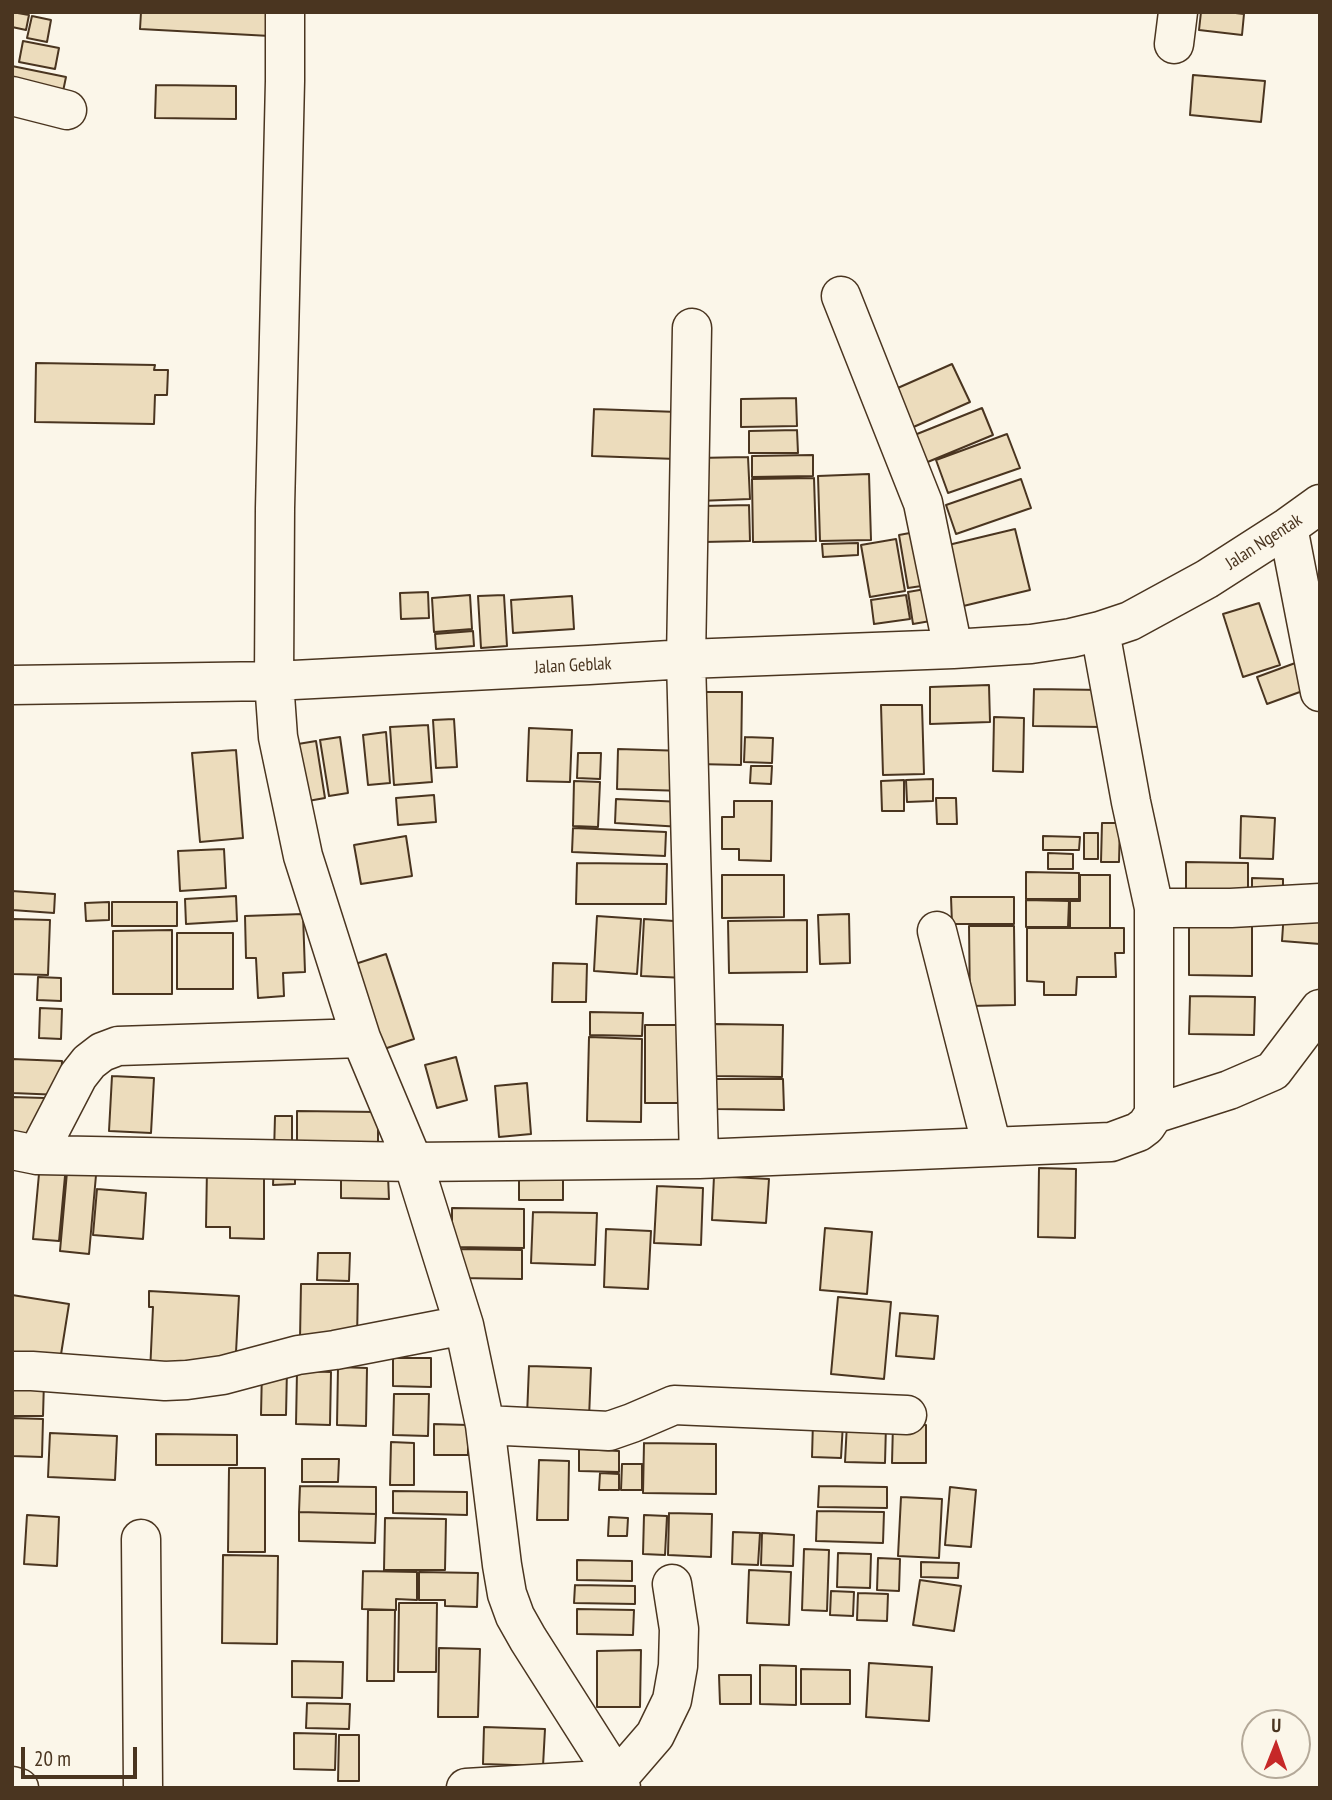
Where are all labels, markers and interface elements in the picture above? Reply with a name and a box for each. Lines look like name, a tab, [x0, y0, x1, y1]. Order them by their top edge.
street label: Jalan Ngentak	[1222, 509, 1306, 575]
street label: Jalan Geblak	[534, 653, 612, 679]
north arrow	[1241, 1709, 1311, 1779]
text: U	[1271, 1713, 1281, 1737]
scale bar	[24, 1734, 140, 1778]
text: 20 m	[34, 1745, 71, 1772]

